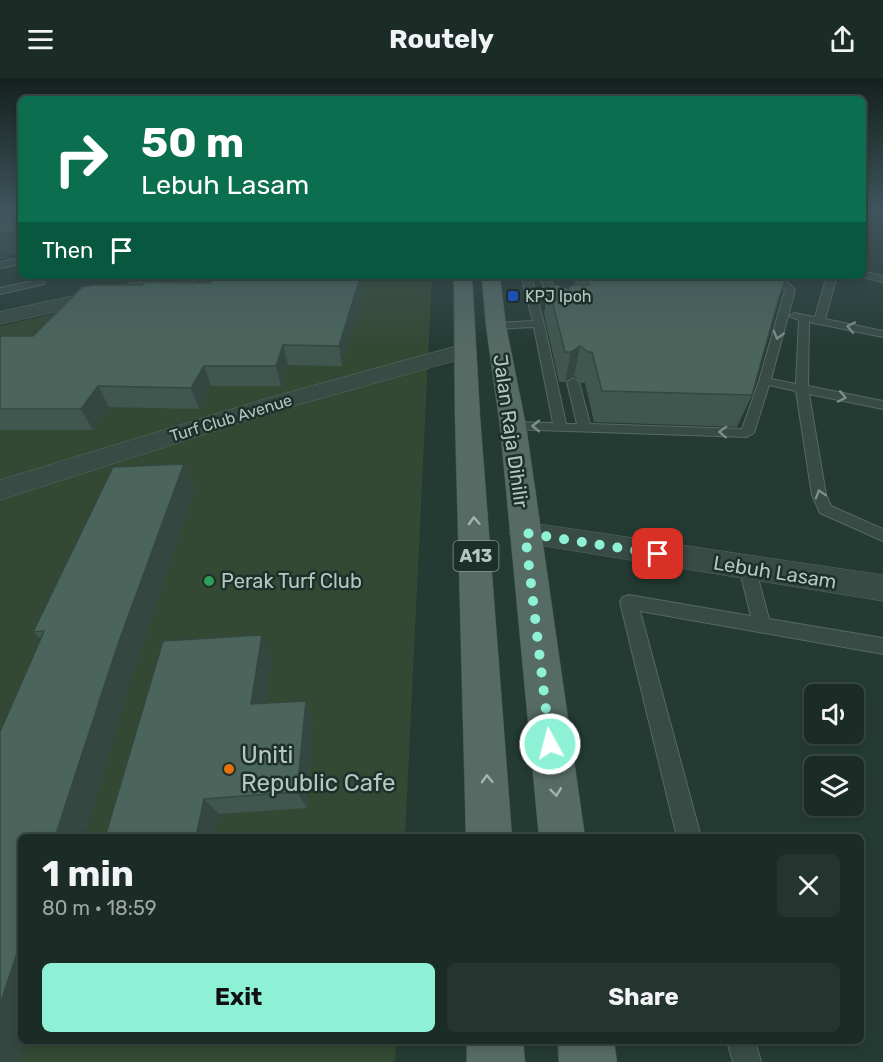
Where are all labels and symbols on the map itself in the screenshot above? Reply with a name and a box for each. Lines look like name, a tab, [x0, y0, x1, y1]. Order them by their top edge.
place label: KPJ Ipoh	[525, 287, 592, 306]
marker: KPJ Ipoh	[506, 289, 520, 303]
one-way arrow	[847, 321, 857, 334]
one-way arrow	[773, 329, 785, 340]
street label: Jalan Raja Dihilir	[488, 353, 534, 510]
one-way arrow	[837, 389, 847, 402]
street label: Turf Club Avenue	[168, 390, 294, 446]
one-way arrow	[532, 420, 541, 432]
one-way arrow	[718, 426, 727, 439]
one-way arrow	[815, 489, 827, 499]
one-way arrow	[468, 516, 481, 525]
pin	[632, 528, 683, 579]
road number: A13	[454, 541, 498, 571]
street label: Lebuh Lasam	[712, 550, 838, 594]
place label: Perak Turf Club	[221, 569, 362, 593]
marker: Perak Turf Club	[202, 574, 216, 588]
position arrow	[518, 712, 582, 776]
place label: Uniti Republic Cafe	[241, 741, 395, 797]
marker: Uniti Republic Cafe	[222, 762, 236, 776]
one-way arrow	[481, 774, 493, 783]
one-way arrow	[549, 788, 562, 797]

